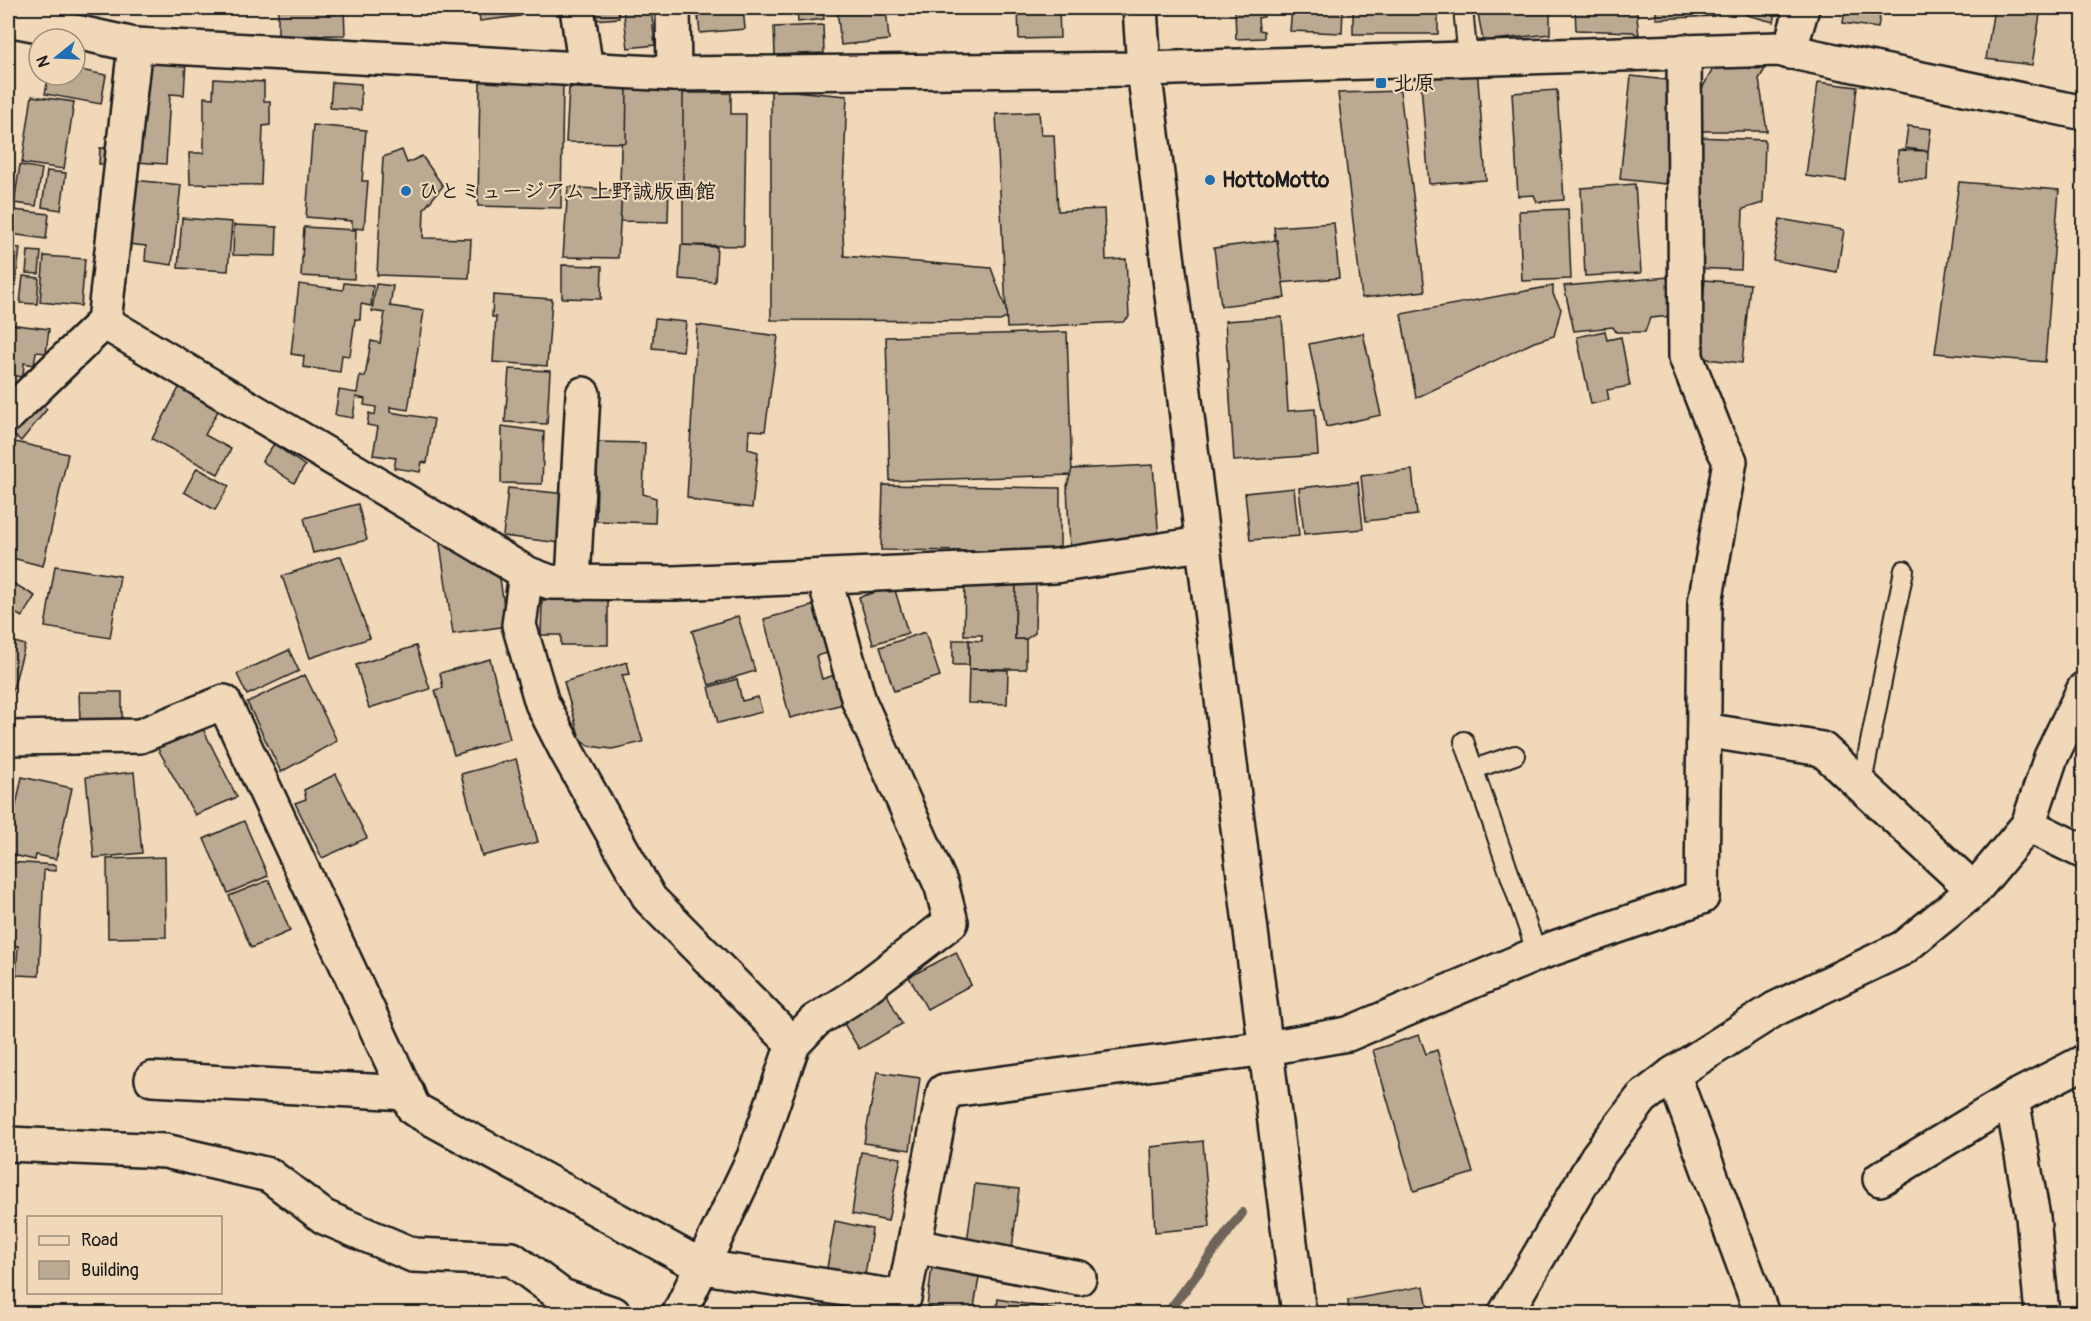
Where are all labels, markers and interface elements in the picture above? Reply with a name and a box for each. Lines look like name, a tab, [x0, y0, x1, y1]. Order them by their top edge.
north arrow	[27, 27, 87, 87]
text: N	[32, 53, 55, 70]
place label: 北原	[1393, 70, 1435, 97]
marker: 北原	[1374, 76, 1388, 90]
place label: HottoMotto	[1222, 167, 1330, 194]
marker: HottoMotto	[1203, 173, 1217, 187]
place label: ひとミュージアム 上野誠版画館	[418, 178, 716, 205]
marker: ひとミュージアム 上野誠版画館	[399, 184, 413, 198]
legend	[27, 1216, 222, 1294]
text: Road	[81, 1229, 118, 1252]
text: Building	[81, 1259, 139, 1282]

